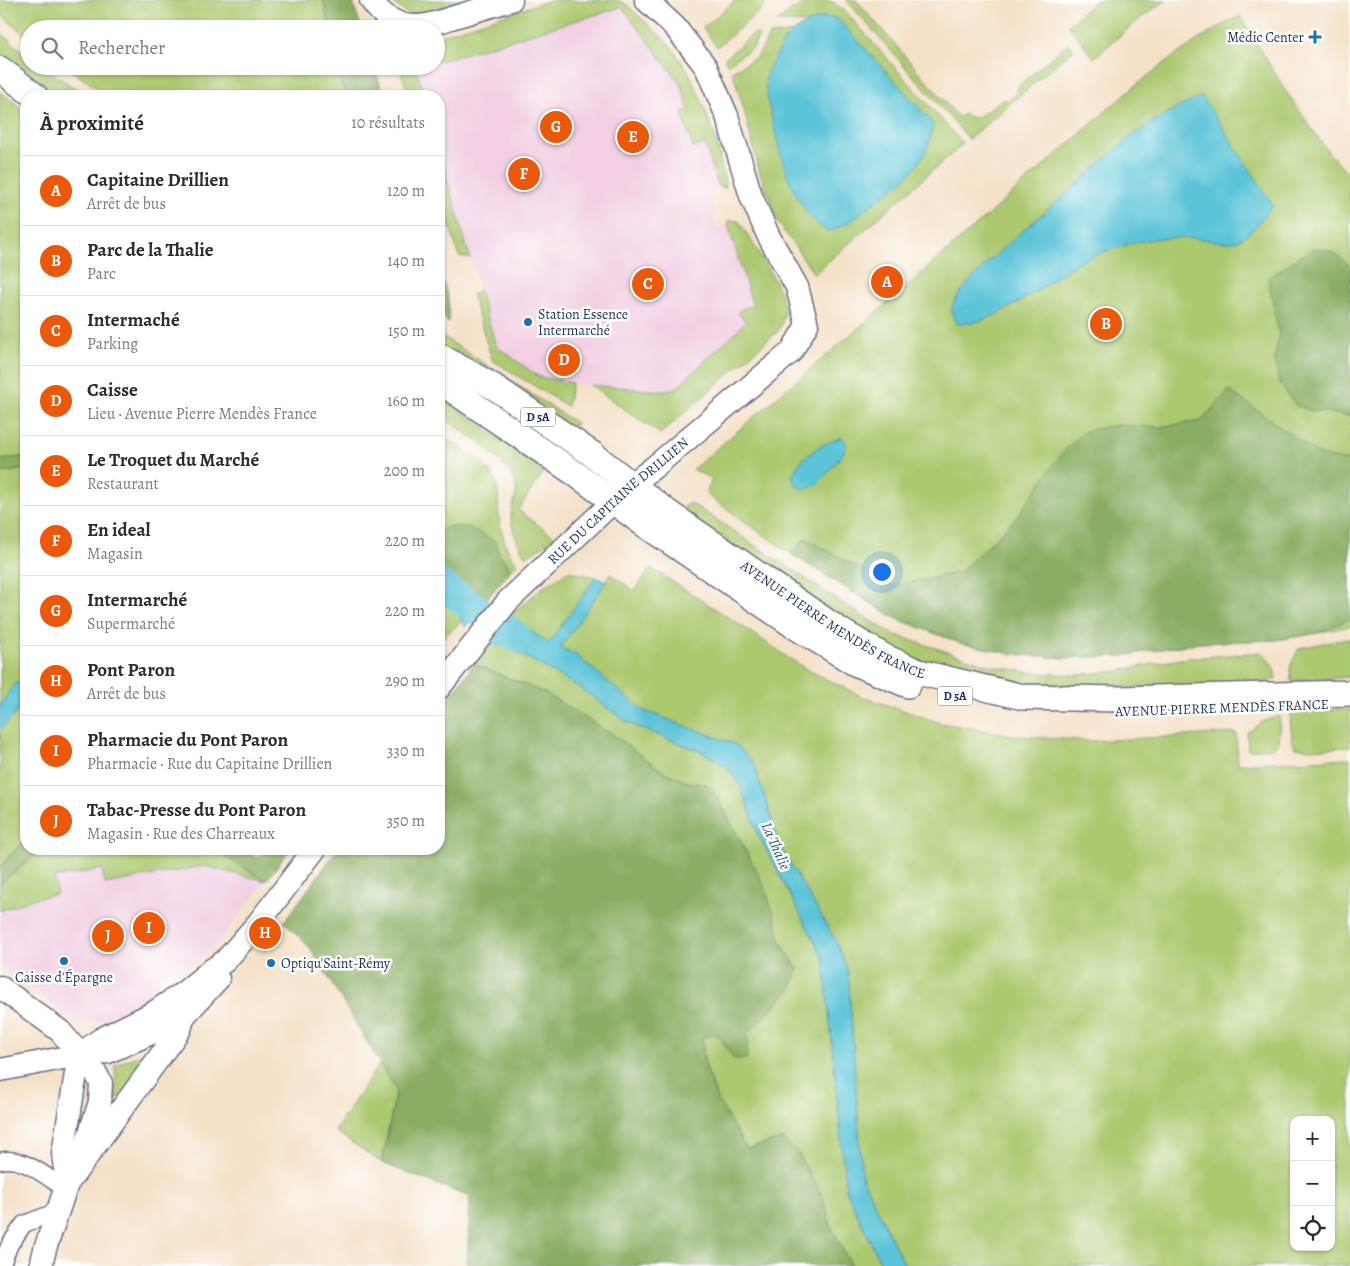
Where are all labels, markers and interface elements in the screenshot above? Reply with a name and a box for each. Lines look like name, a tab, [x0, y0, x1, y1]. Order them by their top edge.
search box	[20, 20, 445, 75]
place label: Médic Center	[1227, 28, 1305, 47]
marker: Médic Center	[1308, 30, 1322, 44]
icon: search	[38, 34, 66, 62]
text: Rechercher	[78, 35, 165, 61]
pin: G	[540, 108, 572, 146]
text: À proximité	[40, 109, 144, 137]
text: 10 résultats	[351, 112, 425, 134]
pin: E	[617, 118, 649, 156]
pin: F	[508, 155, 540, 193]
text: Capitaine Drillien	[87, 167, 229, 193]
text: A	[51, 180, 61, 202]
text: 120 m	[387, 180, 425, 202]
text: Arrêt de bus	[87, 193, 166, 215]
text: Parc de la Thalie	[87, 237, 214, 263]
text: B	[51, 250, 61, 272]
text: 140 m	[387, 250, 425, 272]
text: Parc	[87, 263, 116, 285]
pin: A	[871, 263, 903, 301]
pin: C	[632, 265, 664, 303]
place label: Station Essence Intermarché	[538, 305, 628, 340]
pin: B	[1090, 305, 1122, 343]
text: Intermaché	[87, 307, 180, 333]
marker: Station Essence Intermarché	[522, 316, 534, 328]
text: C	[51, 320, 61, 342]
text: 150 m	[388, 320, 425, 342]
text: Parking	[87, 333, 138, 355]
pin: D	[548, 341, 580, 379]
text: Caisse	[87, 377, 138, 403]
text: D	[50, 390, 62, 412]
text: 160 m	[387, 390, 425, 412]
text: Lieu · Avenue Pierre Mendès France	[87, 403, 317, 425]
road number: D 5A	[520, 408, 556, 427]
street label: RUE DU CAPITAINE DRILLIEN	[543, 433, 692, 568]
text: Le Troquet du Marché	[87, 447, 259, 473]
text: E	[51, 460, 61, 482]
text: 200 m	[384, 460, 425, 482]
text: Restaurant	[87, 473, 159, 495]
text: En ideal	[87, 517, 151, 543]
text: F	[52, 530, 60, 552]
text: 220 m	[385, 530, 425, 552]
text: Magasin	[87, 543, 143, 565]
street label: AVENUE PIERRE MENDÈS FRANCE	[736, 555, 927, 683]
your location	[869, 559, 895, 585]
text: Intermarché	[87, 587, 187, 613]
text: G	[51, 600, 61, 622]
text: 220 m	[385, 600, 425, 622]
text: Supermarché	[87, 613, 175, 635]
text: Pont Paron	[87, 657, 175, 683]
text: H	[50, 670, 62, 692]
text: 290 m	[385, 670, 425, 692]
text: Arrêt de bus	[87, 683, 166, 705]
road number: D 5A	[938, 686, 972, 706]
street label: AVENUE PIERRE MENDÈS FRANCE	[1114, 695, 1329, 721]
text: Pharmacie du Pont Paron	[87, 727, 288, 753]
text: I	[53, 740, 59, 762]
text: 330 m	[387, 740, 425, 762]
text: Pharmacie · Rue du Capitaine Drillien	[87, 753, 332, 775]
text: Tabac-Presse du Pont Paron	[87, 797, 306, 823]
text: J	[53, 810, 59, 832]
text: 350 m	[386, 810, 425, 832]
water label: La Thalie	[757, 819, 796, 874]
text: Magasin · Rue des Charreaux	[87, 823, 275, 845]
pin: I	[133, 909, 165, 947]
pin: H	[249, 914, 281, 952]
pin: J	[92, 917, 124, 955]
place label: Optiqu'Saint-Rémy	[281, 954, 391, 973]
marker: Caisse d'Épargne	[58, 955, 70, 967]
marker: Optiqu'Saint-Rémy	[265, 957, 277, 969]
place label: Caisse d'Épargne	[15, 968, 113, 987]
map controls	[1290, 1116, 1335, 1251]
button: +	[1290, 1116, 1335, 1161]
button: −	[1290, 1161, 1335, 1206]
button: locate	[1290, 1206, 1335, 1251]

